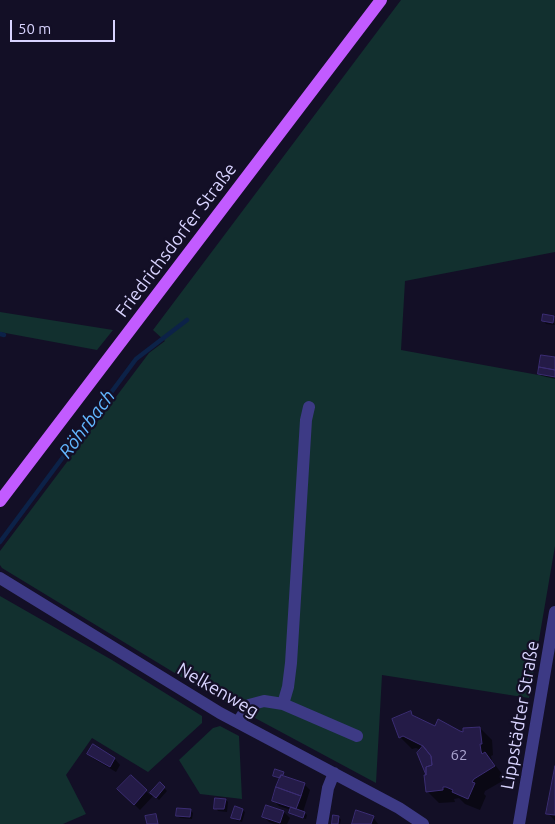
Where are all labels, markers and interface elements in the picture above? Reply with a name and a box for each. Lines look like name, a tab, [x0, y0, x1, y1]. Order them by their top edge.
scale bar	[12, 10, 118, 42]
text: 50 m	[18, 20, 51, 37]
street label: Friedrichsdorfer Straße	[111, 159, 241, 321]
water label: Röhrbach	[54, 385, 120, 463]
street label: Lippstädter Straße	[496, 639, 544, 791]
street label: Nelkenweg	[173, 658, 263, 722]
house number: 62	[451, 746, 467, 764]

